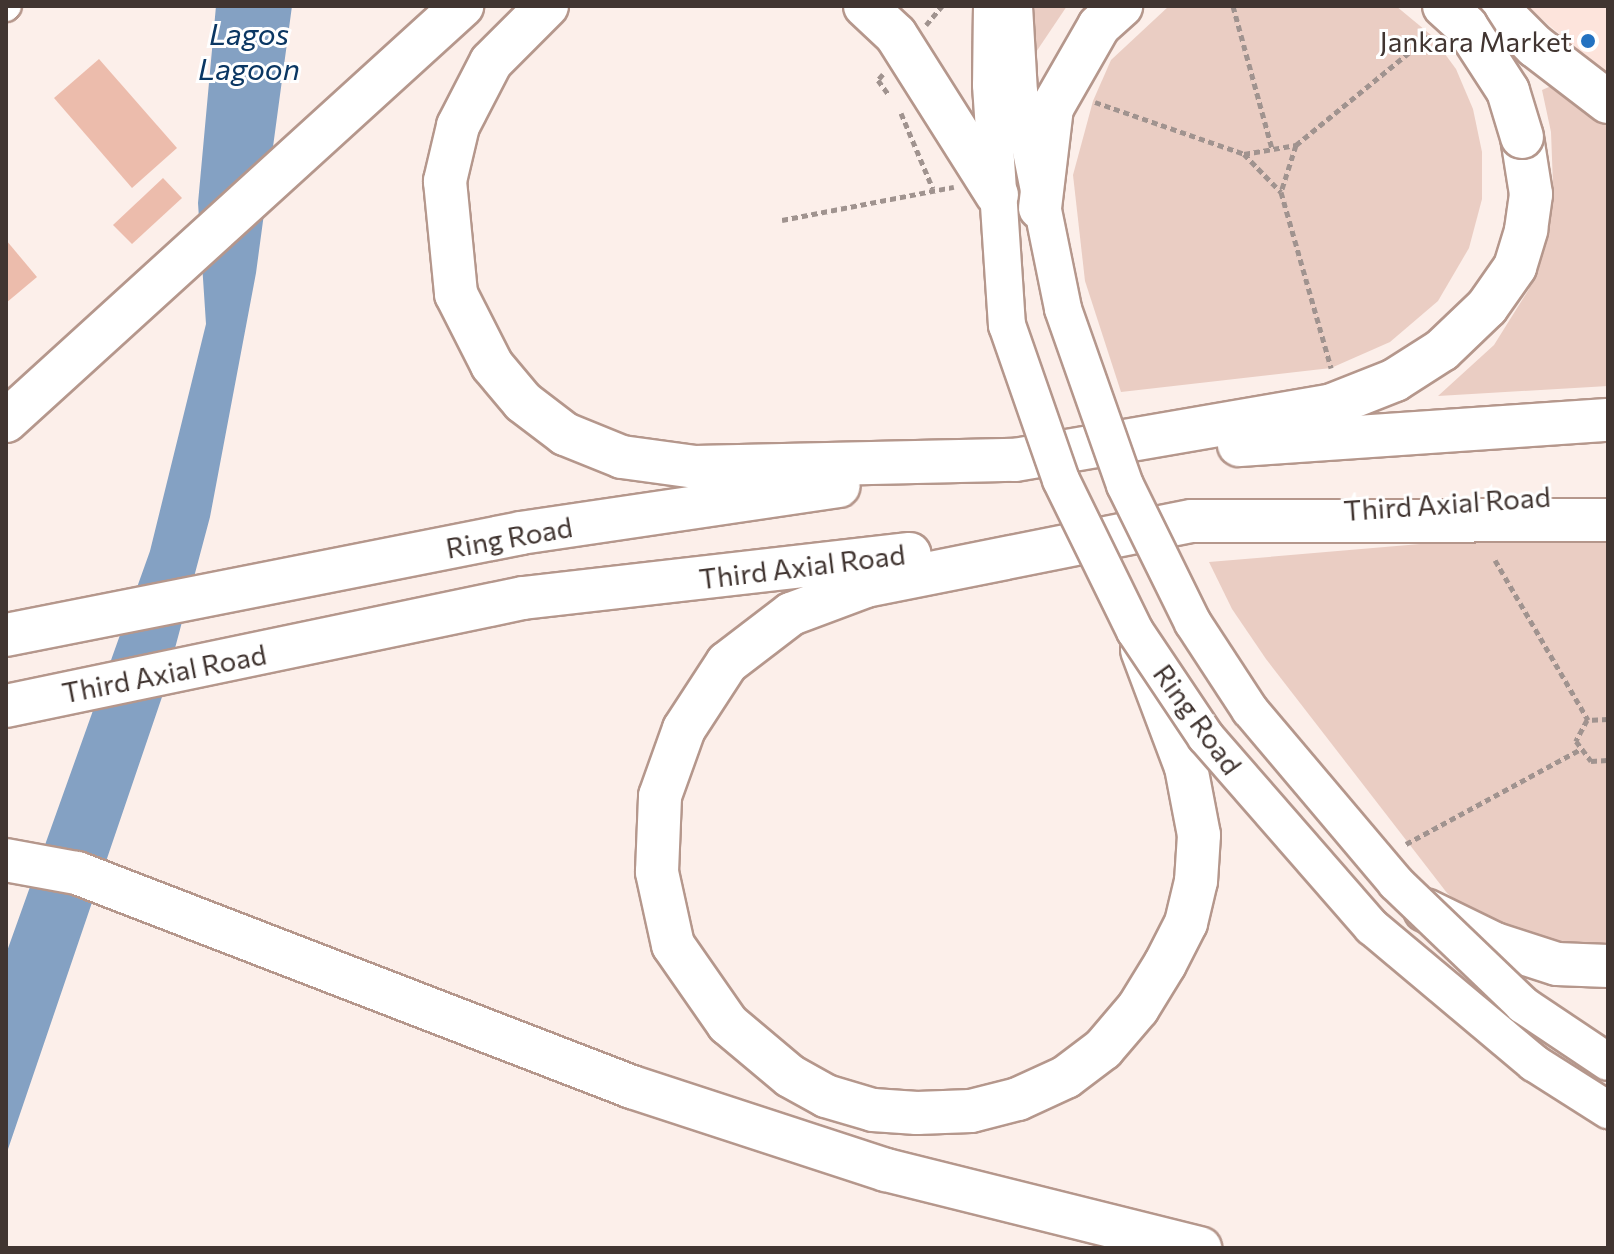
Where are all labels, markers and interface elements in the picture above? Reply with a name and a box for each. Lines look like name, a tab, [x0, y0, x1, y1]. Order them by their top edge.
water label: Lagos Lagoon	[198, 15, 300, 86]
place label: Jankara Market	[1379, 24, 1572, 58]
marker: Jankara Market	[1579, 32, 1597, 50]
street label: Third Axial Road	[1342, 479, 1552, 527]
street label: Ring Road	[443, 509, 575, 565]
street label: Third Axial Road	[697, 537, 907, 595]
street label: Third Axial Road	[59, 637, 269, 709]
street label: Ring Road	[1147, 657, 1249, 781]

